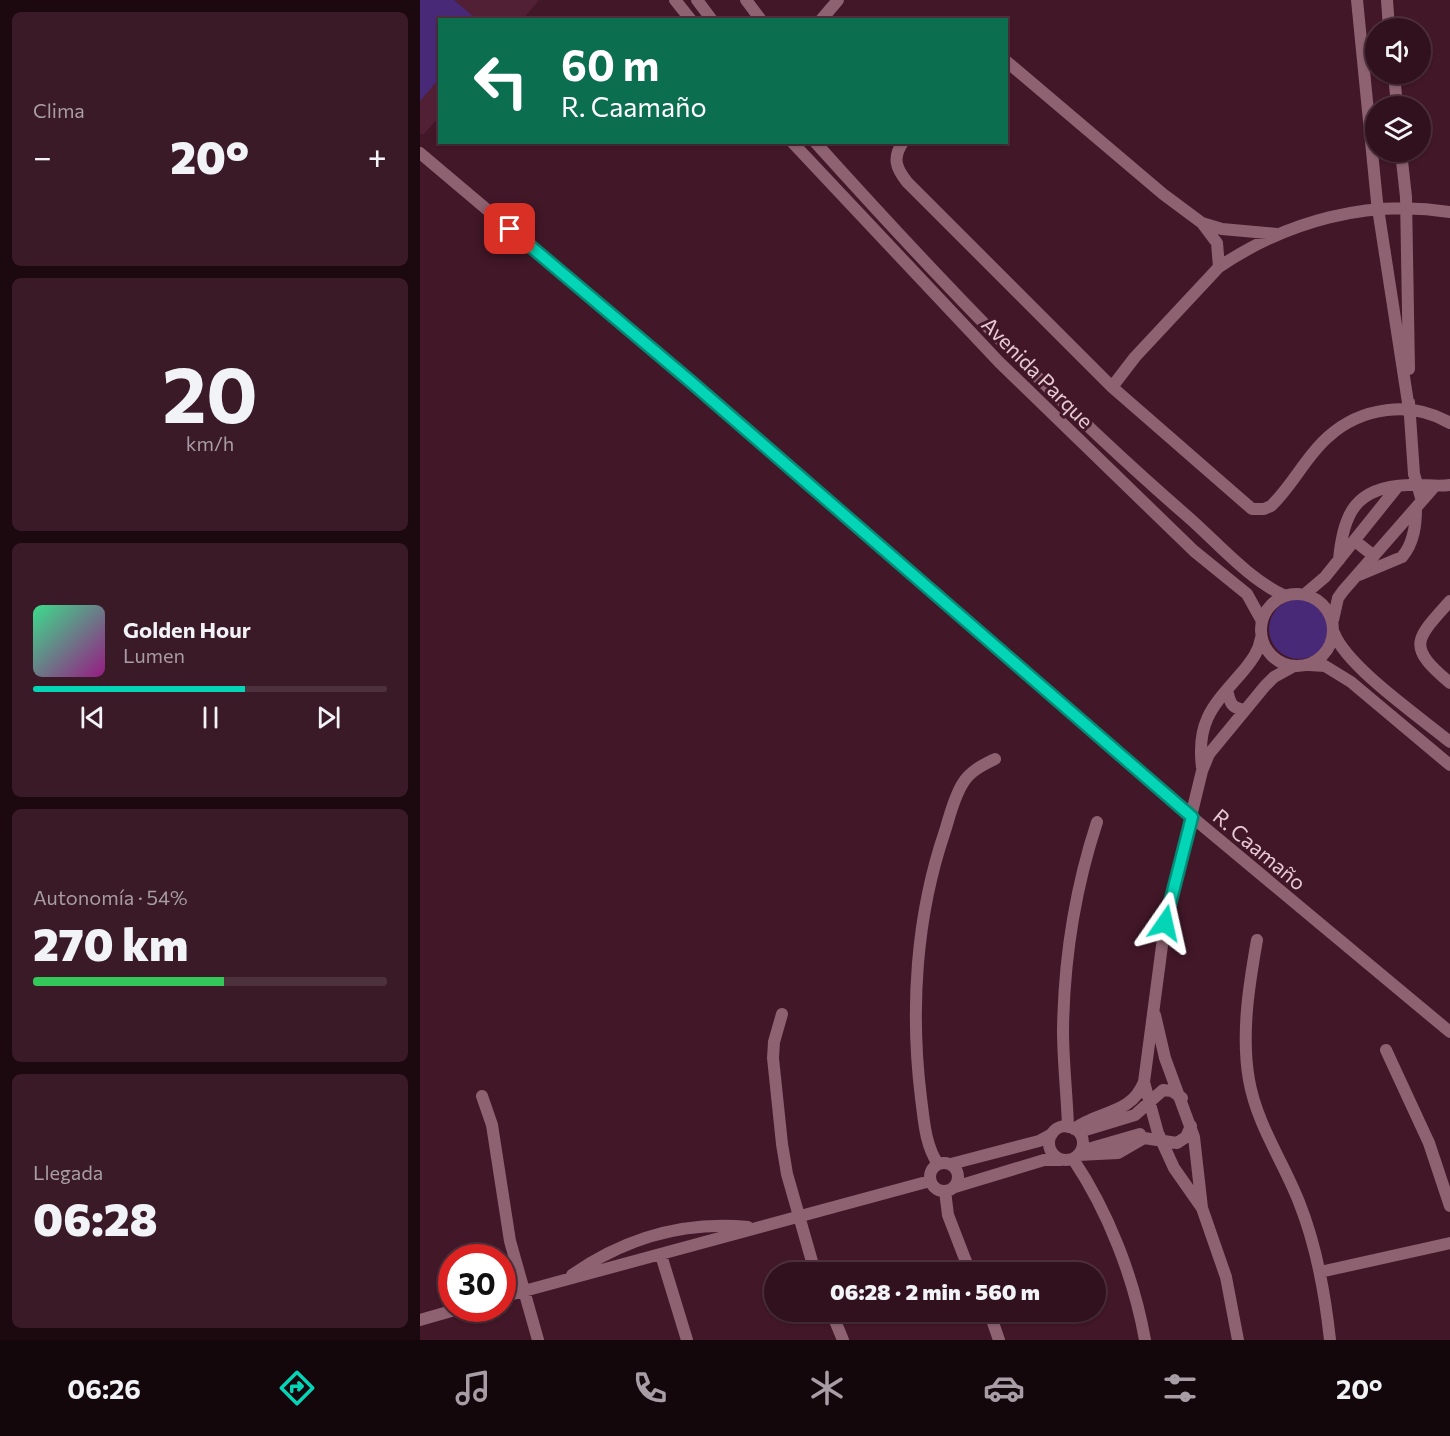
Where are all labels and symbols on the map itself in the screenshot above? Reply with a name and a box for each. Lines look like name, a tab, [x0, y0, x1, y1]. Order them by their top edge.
pin	[484, 203, 535, 254]
street label: Avenida Parque	[977, 311, 1099, 433]
street label: R. Caamaño	[1209, 803, 1311, 895]
position arrow	[1133, 891, 1197, 955]
speed limit sign: 30	[438, 1244, 516, 1322]

